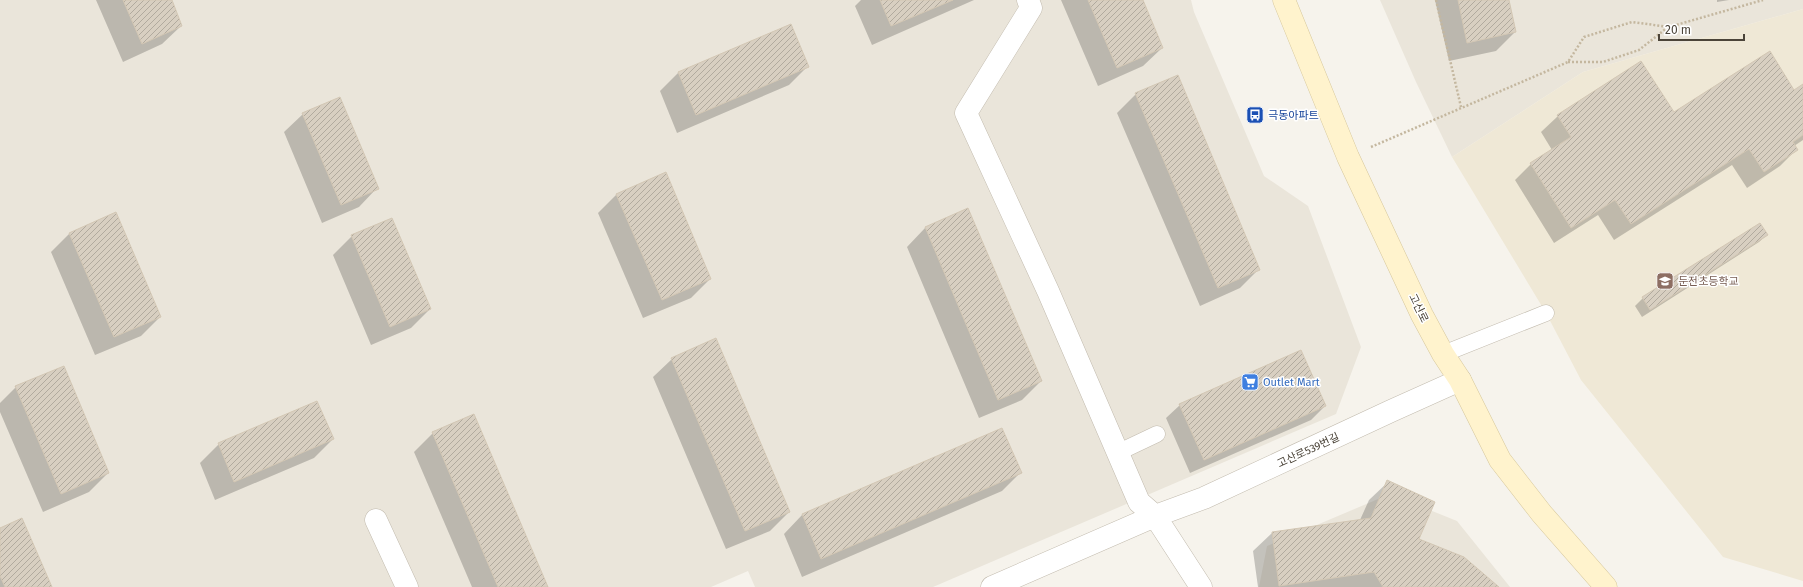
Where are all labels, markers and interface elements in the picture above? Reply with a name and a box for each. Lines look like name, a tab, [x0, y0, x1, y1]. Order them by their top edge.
scale bar	[1659, 16, 1744, 42]
text: 20 m	[1665, 23, 1691, 37]
bus stop icon: 극동아파트	[1245, 105, 1265, 125]
place label: 극동아파트	[1268, 109, 1319, 122]
school or university icon: 둔전초등학교	[1655, 271, 1675, 291]
place label: 둔전초등학교	[1678, 275, 1739, 288]
street label: 고산로	[1406, 292, 1431, 325]
supermarket icon: Outlet Mart	[1240, 372, 1260, 392]
place label: Outlet Mart	[1263, 376, 1320, 389]
street label: 고산로539번길	[1275, 430, 1341, 471]

